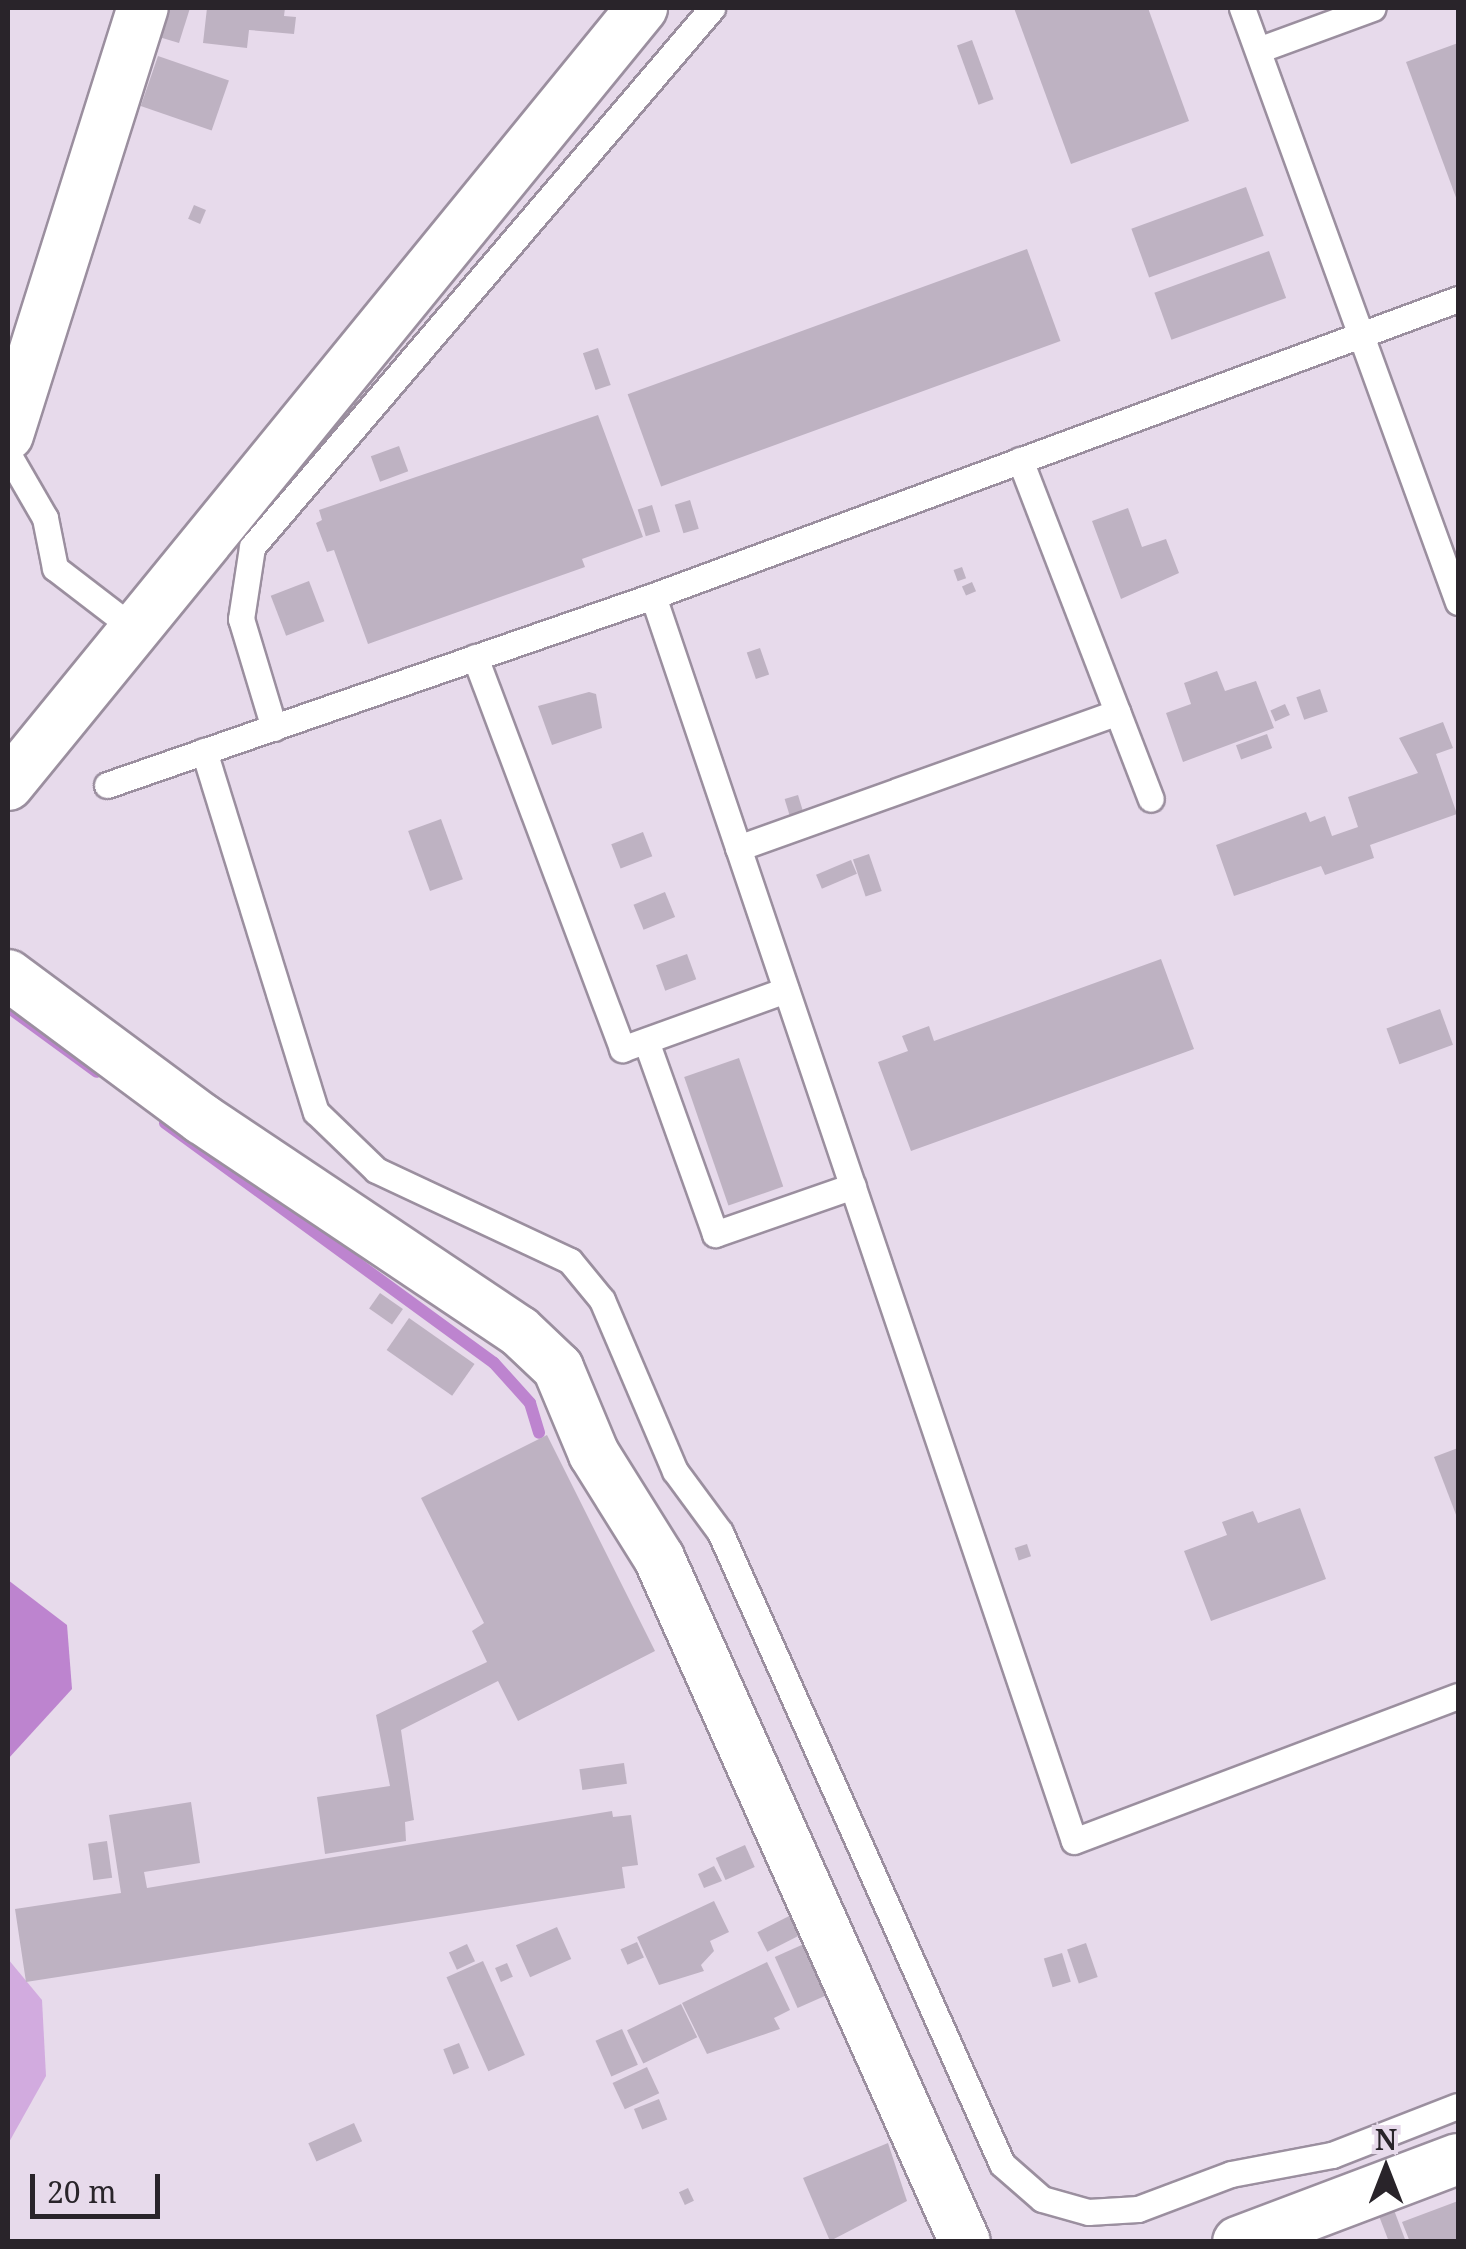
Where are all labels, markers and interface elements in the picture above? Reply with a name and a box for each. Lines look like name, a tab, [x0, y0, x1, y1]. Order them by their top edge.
north arrow	[1336, 2119, 1436, 2219]
text: N	[1375, 2120, 1397, 2158]
scale bar	[35, 2154, 165, 2216]
text: 20 m	[47, 2171, 117, 2212]

